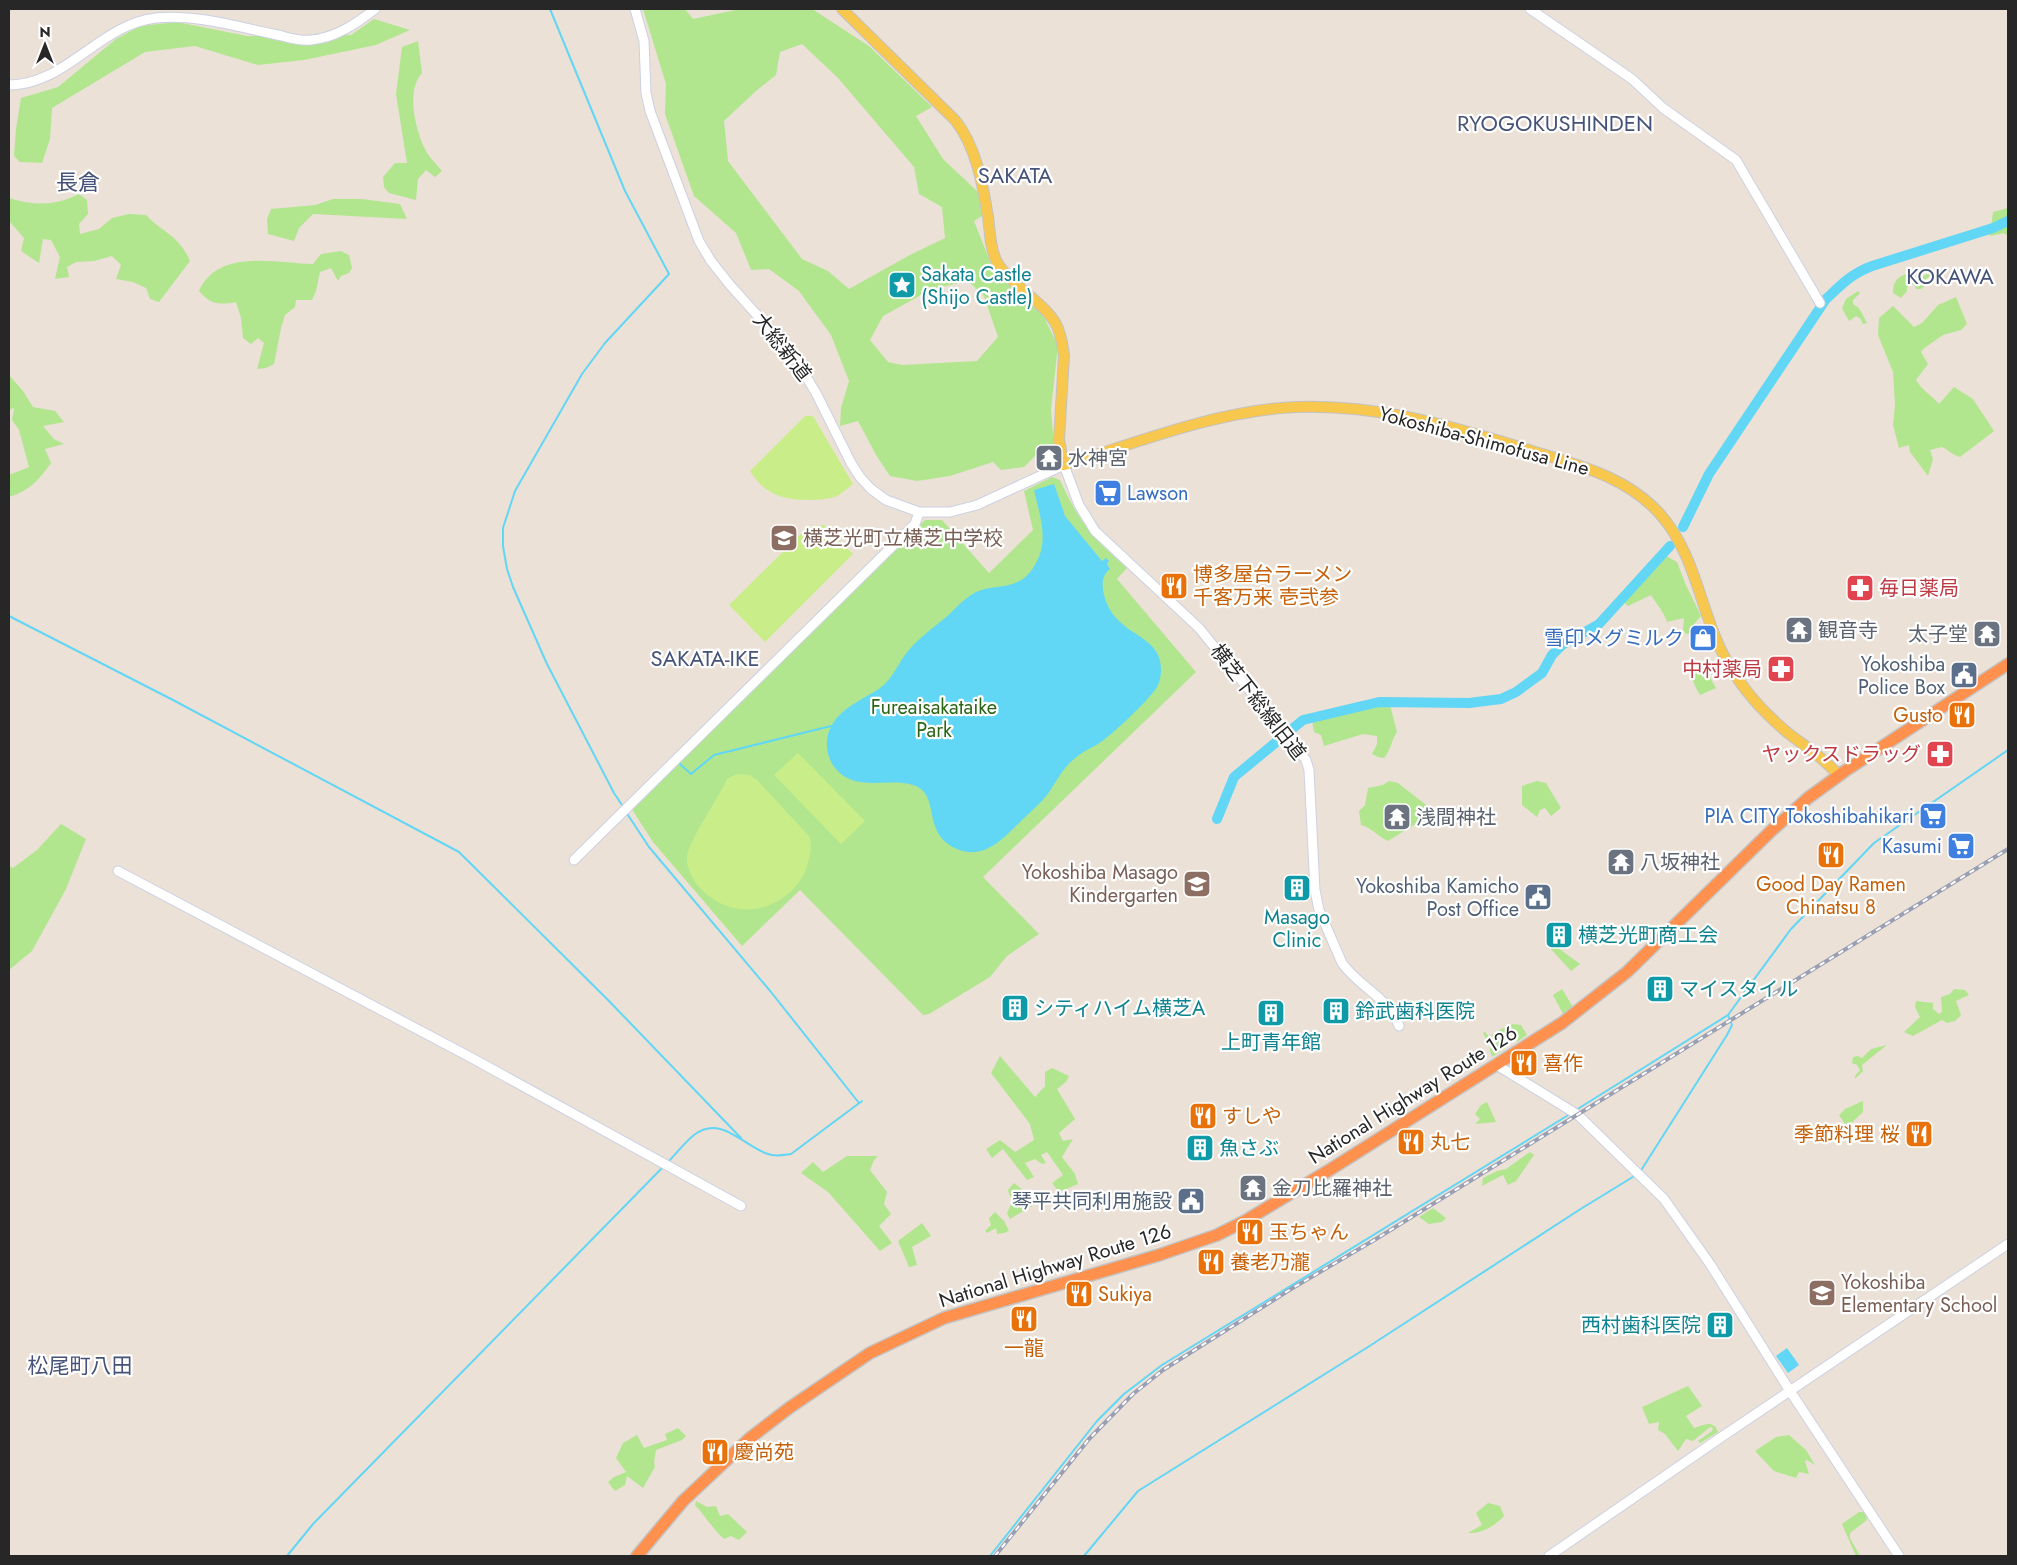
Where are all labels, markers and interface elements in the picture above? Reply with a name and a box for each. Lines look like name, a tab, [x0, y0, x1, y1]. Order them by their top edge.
north arrow	[20, 20, 70, 70]
text: N	[39, 22, 51, 42]
district label: RYOGOKUSHINDEN	[1457, 107, 1653, 139]
district label: SAKATA	[978, 159, 1053, 191]
district label: 長倉	[56, 166, 100, 198]
place label: Sakata Castle (Shijo Castle)	[921, 260, 1033, 312]
district label: KOKAWA	[1906, 260, 1994, 292]
place icon: Sakata Castle (Shijo Castle)	[887, 270, 917, 300]
street label: 大総新道	[746, 307, 818, 387]
street label: Yokoshiba-Shimofusa Line	[1376, 399, 1592, 483]
temple icon: 水神宮	[1034, 443, 1064, 473]
place label: 水神宮	[1068, 444, 1128, 473]
supermarket icon: Lawson	[1093, 478, 1123, 508]
place label: Lawson	[1127, 479, 1189, 508]
school or university icon: 横芝光町立横芝中学校	[769, 523, 799, 553]
place label: 横芝光町立横芝中学校	[803, 524, 1003, 553]
place label: 博多屋台ラーメン 千客万来 壱弐参	[1193, 560, 1352, 612]
restaurant icon: 博多屋台ラーメン 千客万来 壱弐参	[1159, 571, 1189, 601]
pharmacy icon: 毎日薬局	[1845, 573, 1875, 603]
place label: 毎日薬局	[1879, 574, 1959, 603]
temple icon: 観音寺	[1784, 615, 1814, 645]
place label: 観音寺	[1818, 616, 1878, 645]
temple icon: 太子堂	[1972, 619, 2002, 649]
place label: 太子堂	[1908, 620, 1968, 649]
shop icon: 雪印メグミルク	[1688, 623, 1718, 653]
place label: 雪印メグミルク	[1544, 624, 1684, 653]
street label: 横芝下総線旧道	[1203, 638, 1313, 766]
district label: SAKATA-IKE	[650, 642, 760, 674]
place label: Yokoshiba Police Box	[1858, 650, 1946, 702]
pharmacy icon: 中村薬局	[1766, 654, 1796, 684]
place label: 中村薬局	[1682, 655, 1762, 684]
public building icon: Yokoshiba Police Box	[1949, 660, 1979, 690]
park label: Fureaisakataike Park	[871, 693, 997, 745]
restaurant icon: Gusto	[1947, 700, 1977, 730]
place label: Gusto	[1893, 701, 1943, 730]
pharmacy icon: ヤックスドラッグ	[1925, 739, 1955, 769]
place label: ヤックスドラッグ	[1762, 740, 1921, 769]
supermarket icon: PIA CITY Tokoshibahikari	[1918, 801, 1948, 831]
temple icon: 浅間神社	[1382, 802, 1412, 832]
place label: PIA CITY Tokoshibahikari	[1705, 802, 1914, 831]
place label: 浅間神社	[1416, 803, 1496, 832]
supermarket icon: Kasumi	[1946, 831, 1976, 861]
place label: Kasumi	[1882, 832, 1942, 861]
restaurant icon: Good Day Ramen Chinatsu 8	[1816, 840, 1846, 870]
temple icon: 八坂神社	[1606, 847, 1636, 877]
place label: 八坂神社	[1640, 848, 1720, 877]
place label: Yokoshiba Masago Kindergarten	[1022, 858, 1178, 910]
school or university icon: Yokoshiba Masago Kindergarten	[1182, 869, 1212, 899]
place label: Good Day Ramen Chinatsu 8	[1756, 870, 1906, 922]
place label: Yokoshiba Kamicho Post Office	[1356, 872, 1519, 924]
building icon: Masago Clinic	[1282, 873, 1312, 903]
public building icon: Yokoshiba Kamicho Post Office	[1523, 882, 1553, 912]
place label: Masago Clinic	[1264, 903, 1330, 955]
building icon: 横芝光町商工会	[1544, 920, 1574, 950]
place label: 横芝光町商工会	[1578, 921, 1718, 950]
building icon: マイスタイル	[1645, 974, 1675, 1004]
place label: マイスタイル	[1679, 975, 1798, 1004]
building icon: シティハイム横芝A	[1000, 993, 1030, 1023]
place label: シティハイム横芝A	[1034, 994, 1206, 1023]
building icon: 鈴武歯科医院	[1321, 996, 1351, 1026]
place label: 鈴武歯科医院	[1355, 997, 1475, 1026]
building icon: 上町青年館	[1256, 998, 1286, 1028]
street label: National Highway Route 126	[1303, 1019, 1523, 1171]
place label: 上町青年館	[1221, 1028, 1321, 1057]
restaurant icon: 喜作	[1509, 1048, 1539, 1078]
place label: 喜作	[1543, 1049, 1583, 1078]
restaurant icon: すしや	[1188, 1101, 1218, 1131]
place label: すしや	[1222, 1102, 1282, 1131]
restaurant icon: 季節料理 桜	[1904, 1119, 1934, 1149]
place label: 季節料理 桜	[1794, 1120, 1900, 1149]
restaurant icon: 丸七	[1396, 1127, 1426, 1157]
place label: 丸七	[1430, 1128, 1470, 1157]
building icon: 魚さぶ	[1185, 1133, 1215, 1163]
place label: 魚さぶ	[1219, 1134, 1279, 1163]
temple icon: 金刀比羅神社	[1238, 1173, 1268, 1203]
place label: 金刀比羅神社	[1272, 1174, 1392, 1203]
public building icon: 琴平共同利用施設	[1176, 1186, 1206, 1216]
place label: 琴平共同利用施設	[1012, 1187, 1172, 1216]
street label: National Highway Route 126	[935, 1217, 1175, 1315]
restaurant icon: 玉ちゃん	[1235, 1217, 1265, 1247]
place label: 玉ちゃん	[1269, 1218, 1349, 1247]
restaurant icon: 養老乃瀧	[1196, 1247, 1226, 1277]
place label: 養老乃瀧	[1230, 1248, 1310, 1277]
place label: Yokoshiba Elementary School	[1841, 1268, 1997, 1320]
school or university icon: Yokoshiba Elementary School	[1807, 1278, 1837, 1308]
restaurant icon: Sukiya	[1064, 1279, 1094, 1309]
place label: Sukiya	[1098, 1280, 1152, 1309]
restaurant icon: 一龍	[1009, 1304, 1039, 1334]
building icon: 西村歯科医院	[1705, 1310, 1735, 1340]
place label: 西村歯科医院	[1581, 1311, 1701, 1340]
place label: 一龍	[1004, 1334, 1044, 1363]
district label: 松尾町八田	[28, 1351, 133, 1381]
restaurant icon: 慶尚苑	[700, 1437, 730, 1467]
place label: 慶尚苑	[734, 1438, 794, 1467]

